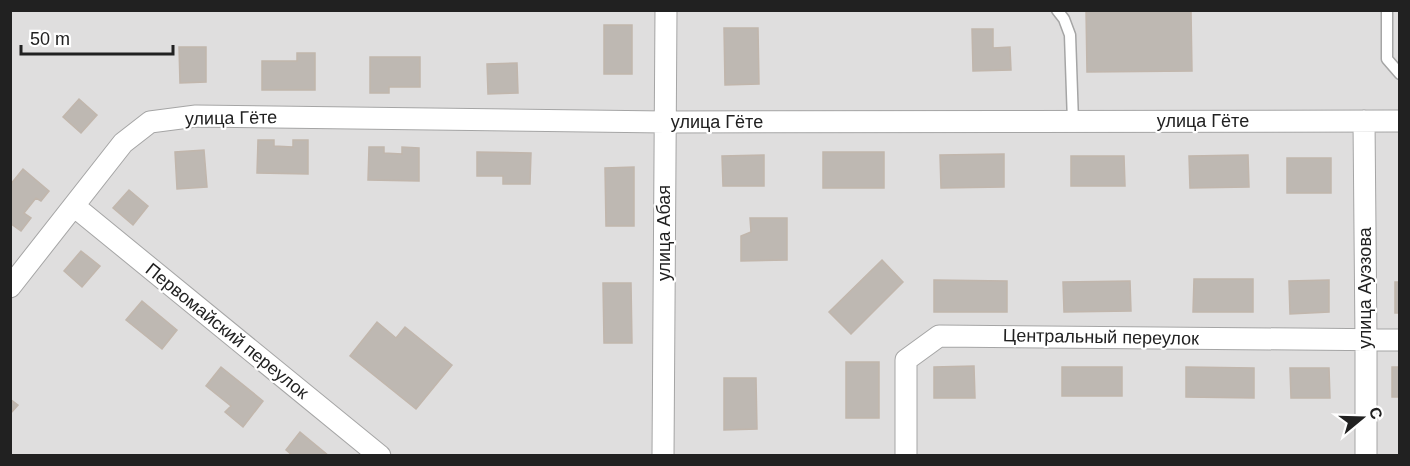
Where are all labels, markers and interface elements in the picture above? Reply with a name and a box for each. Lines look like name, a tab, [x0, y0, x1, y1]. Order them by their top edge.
scale bar	[21, 18, 172, 56]
text: 50 m	[30, 29, 70, 49]
street label: улица Гёте	[185, 107, 277, 129]
street label: улица Гёте	[1157, 111, 1249, 131]
street label: улица Гёте	[671, 112, 763, 132]
street label: улица Абая	[654, 185, 674, 281]
street label: улица Ауэзова	[1355, 226, 1375, 349]
street label: Первомайский переулок	[142, 259, 312, 403]
street label: Центральный переулок	[1003, 325, 1199, 349]
north arrow	[1332, 388, 1392, 448]
text: С	[1366, 405, 1386, 422]

